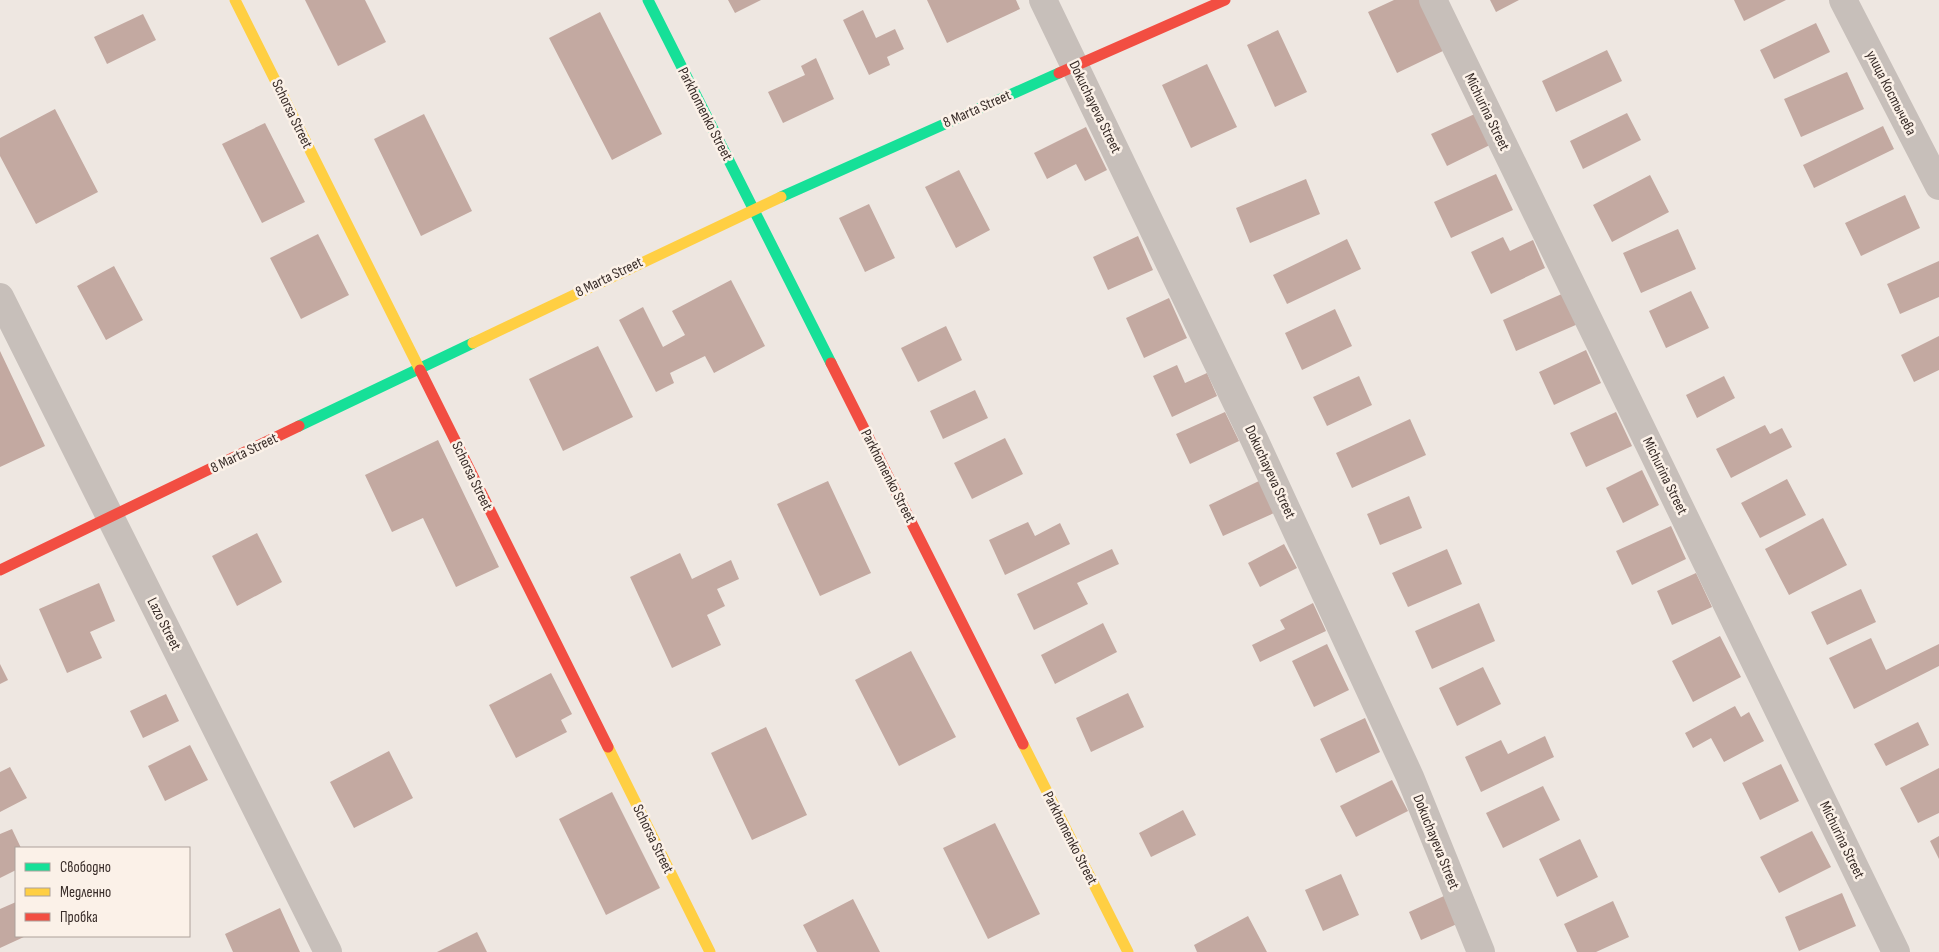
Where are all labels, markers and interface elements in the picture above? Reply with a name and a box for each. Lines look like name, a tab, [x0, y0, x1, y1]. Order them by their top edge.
street label: улица Костычева	[1862, 47, 1921, 139]
street label: Dokuchayeva Street	[1064, 58, 1126, 157]
street label: Parkhomenko Street	[673, 64, 737, 164]
street label: Michurina Street	[1460, 70, 1514, 154]
street label: Schorsa Street	[267, 76, 317, 152]
street label: 8 Marta Street	[940, 85, 1014, 132]
street label: 8 Marta Street	[572, 252, 646, 301]
street label: Dokuchayeva Street	[1240, 422, 1300, 522]
street label: Parkhomenko Street	[856, 426, 920, 526]
street label: 8 Marta Street	[207, 428, 281, 477]
street label: Michurina Street	[1638, 434, 1692, 518]
street label: Schorsa Street	[447, 438, 497, 514]
street label: Lazo Street	[143, 594, 186, 654]
street label: Parkhomenko Street	[1038, 788, 1102, 888]
street label: Dokuchayeva Street	[1408, 792, 1464, 893]
street label: Michurina Street	[1815, 798, 1869, 882]
street label: Schorsa Street	[628, 801, 678, 877]
legend	[15, 847, 190, 937]
text: Свободно	[60, 858, 111, 877]
text: Медленно	[60, 883, 111, 902]
text: Пробка	[60, 908, 98, 927]

